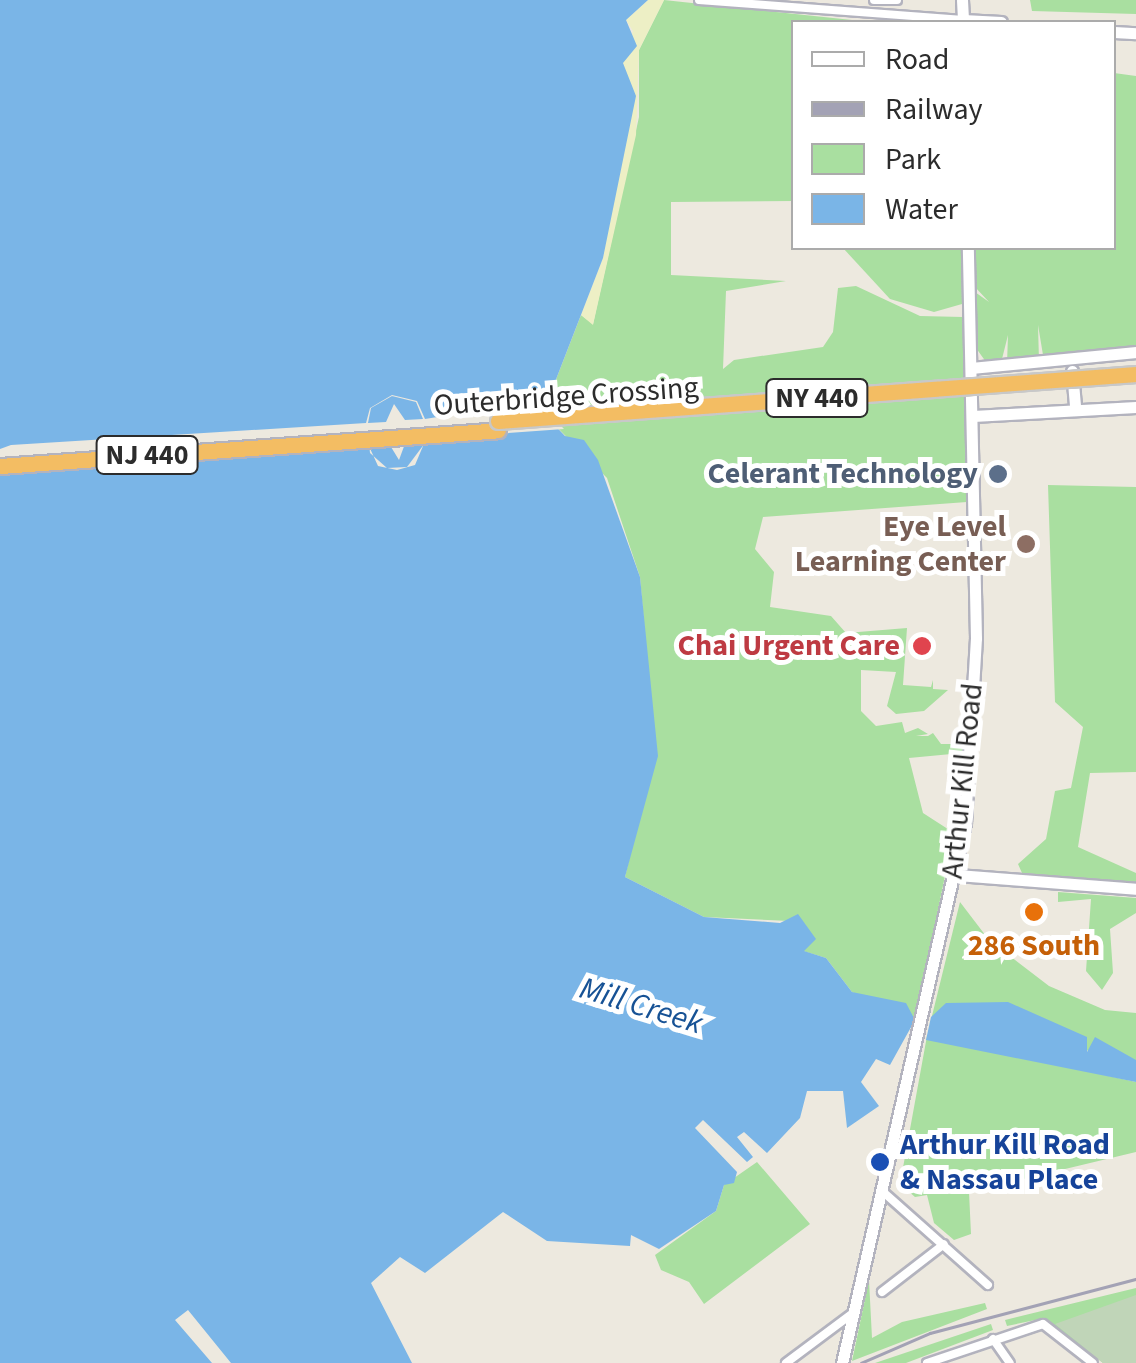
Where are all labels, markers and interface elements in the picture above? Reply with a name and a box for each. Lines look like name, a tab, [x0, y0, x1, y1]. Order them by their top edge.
legend	[791, 20, 1116, 250]
text: Road	[885, 38, 949, 81]
text: Railway	[885, 88, 983, 131]
text: Park	[885, 138, 941, 181]
text: Water	[885, 188, 958, 231]
street label: Outerbridge Crossing	[432, 370, 700, 424]
road number: NY 440	[764, 375, 870, 421]
road number: NJ 440	[94, 432, 200, 478]
place label: Celerant Technology	[707, 456, 978, 492]
marker: Celerant Technology	[987, 463, 1009, 485]
place label: Eye Level Learning Center	[795, 509, 1006, 580]
marker: Eye Level Learning Center	[1015, 533, 1037, 555]
place label: Chai Urgent Care	[678, 628, 900, 664]
marker: Chai Urgent Care	[909, 633, 935, 659]
street label: Arthur Kill Road	[935, 681, 991, 881]
marker: 286 South	[1023, 901, 1045, 923]
place label: 286 South	[968, 928, 1100, 964]
water label: Mill Creek	[575, 969, 707, 1043]
place label: Arthur Kill Road & Nassau Place	[900, 1127, 1110, 1198]
marker: Arthur Kill Road & Nassau Place	[869, 1151, 891, 1173]

